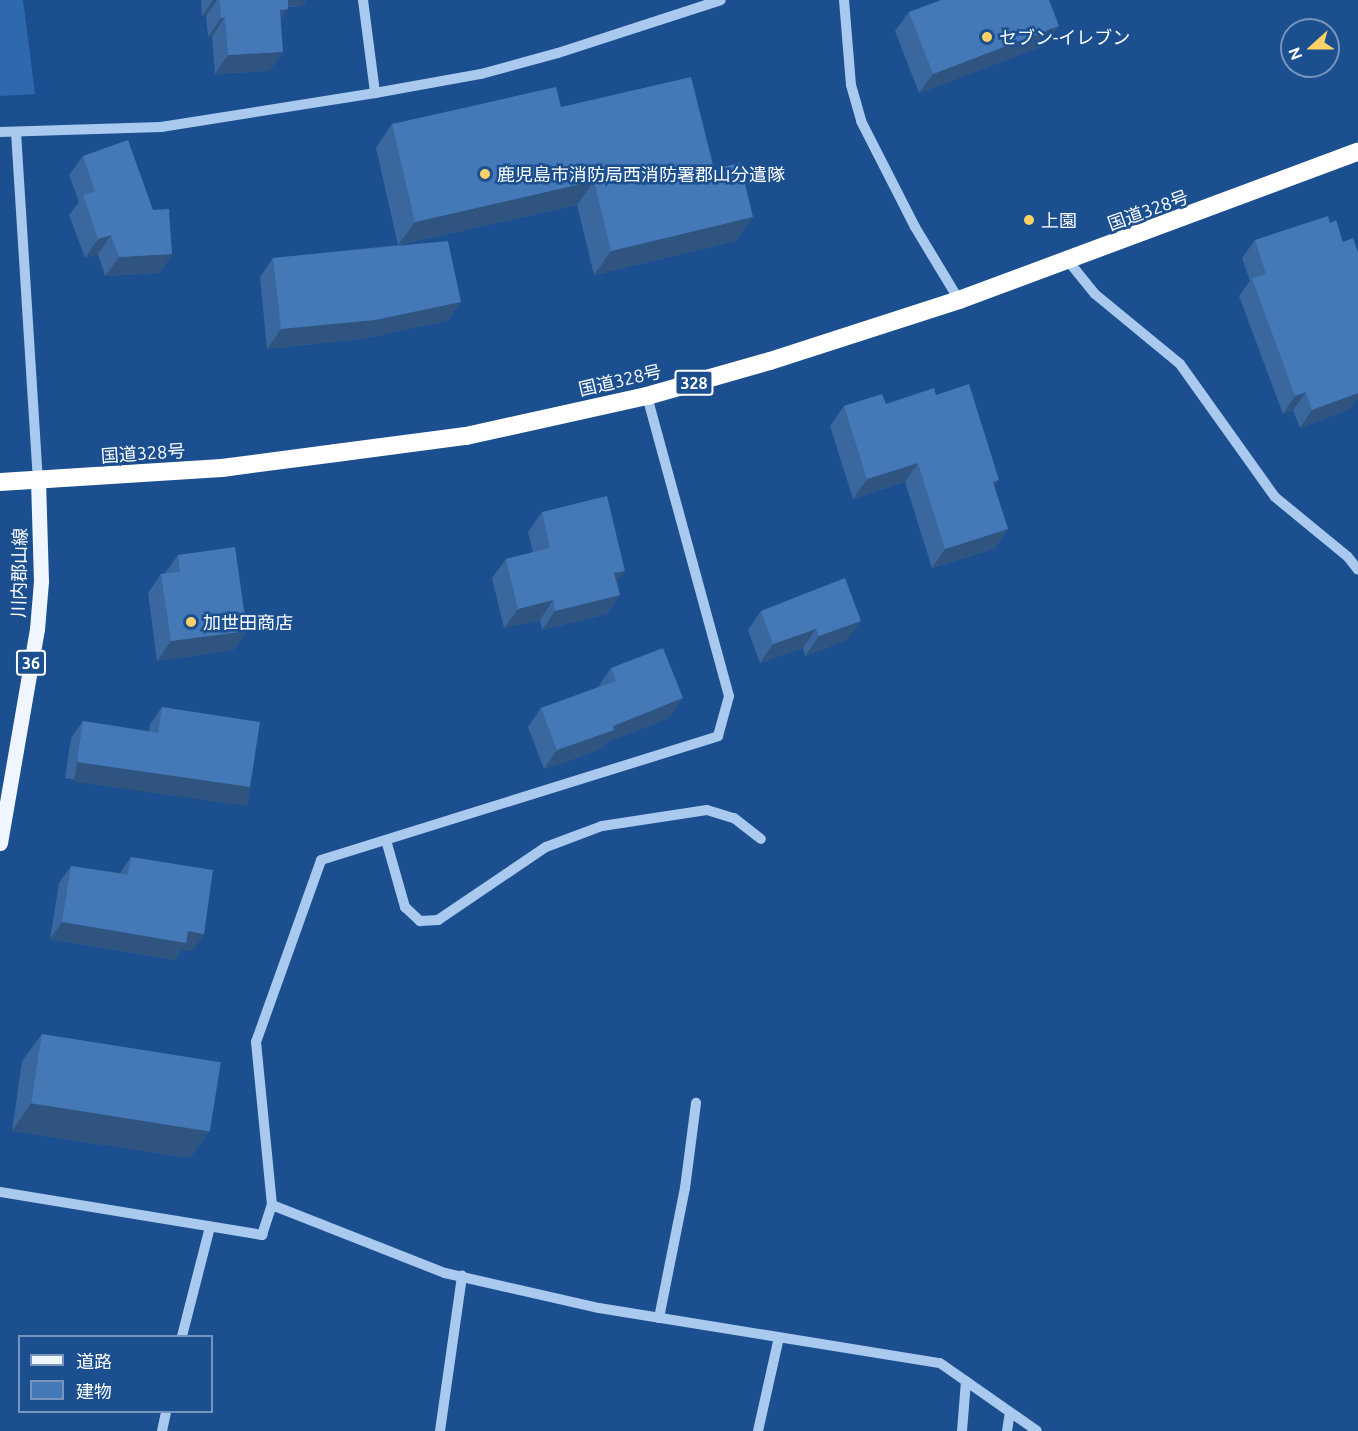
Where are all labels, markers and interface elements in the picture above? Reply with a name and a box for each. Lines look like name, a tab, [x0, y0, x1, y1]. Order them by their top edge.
north arrow	[1280, 18, 1340, 78]
place label: セブン-イレブン	[999, 26, 1130, 48]
marker: セブン-イレブン	[980, 30, 994, 44]
text: N	[1285, 45, 1306, 63]
place label: 鹿児島市消防局西消防署郡山分遣隊	[497, 163, 785, 185]
marker: 鹿児島市消防局西消防署郡山分遣隊	[478, 167, 492, 181]
street label: 国道328号	[1105, 185, 1191, 235]
place label: 上園	[1041, 209, 1077, 231]
marker: 上園	[1022, 213, 1036, 227]
street label: 国道328号	[576, 360, 664, 400]
road number: 328	[673, 370, 715, 396]
street label: 国道328号	[100, 439, 186, 467]
street label: 川内郡山線	[7, 528, 31, 618]
place label: 加世田商店	[203, 611, 293, 633]
marker: 加世田商店	[184, 615, 198, 629]
road number: 36	[15, 650, 48, 676]
legend	[18, 1335, 213, 1413]
text: 道路	[76, 1351, 112, 1371]
text: 建物	[76, 1381, 112, 1401]

